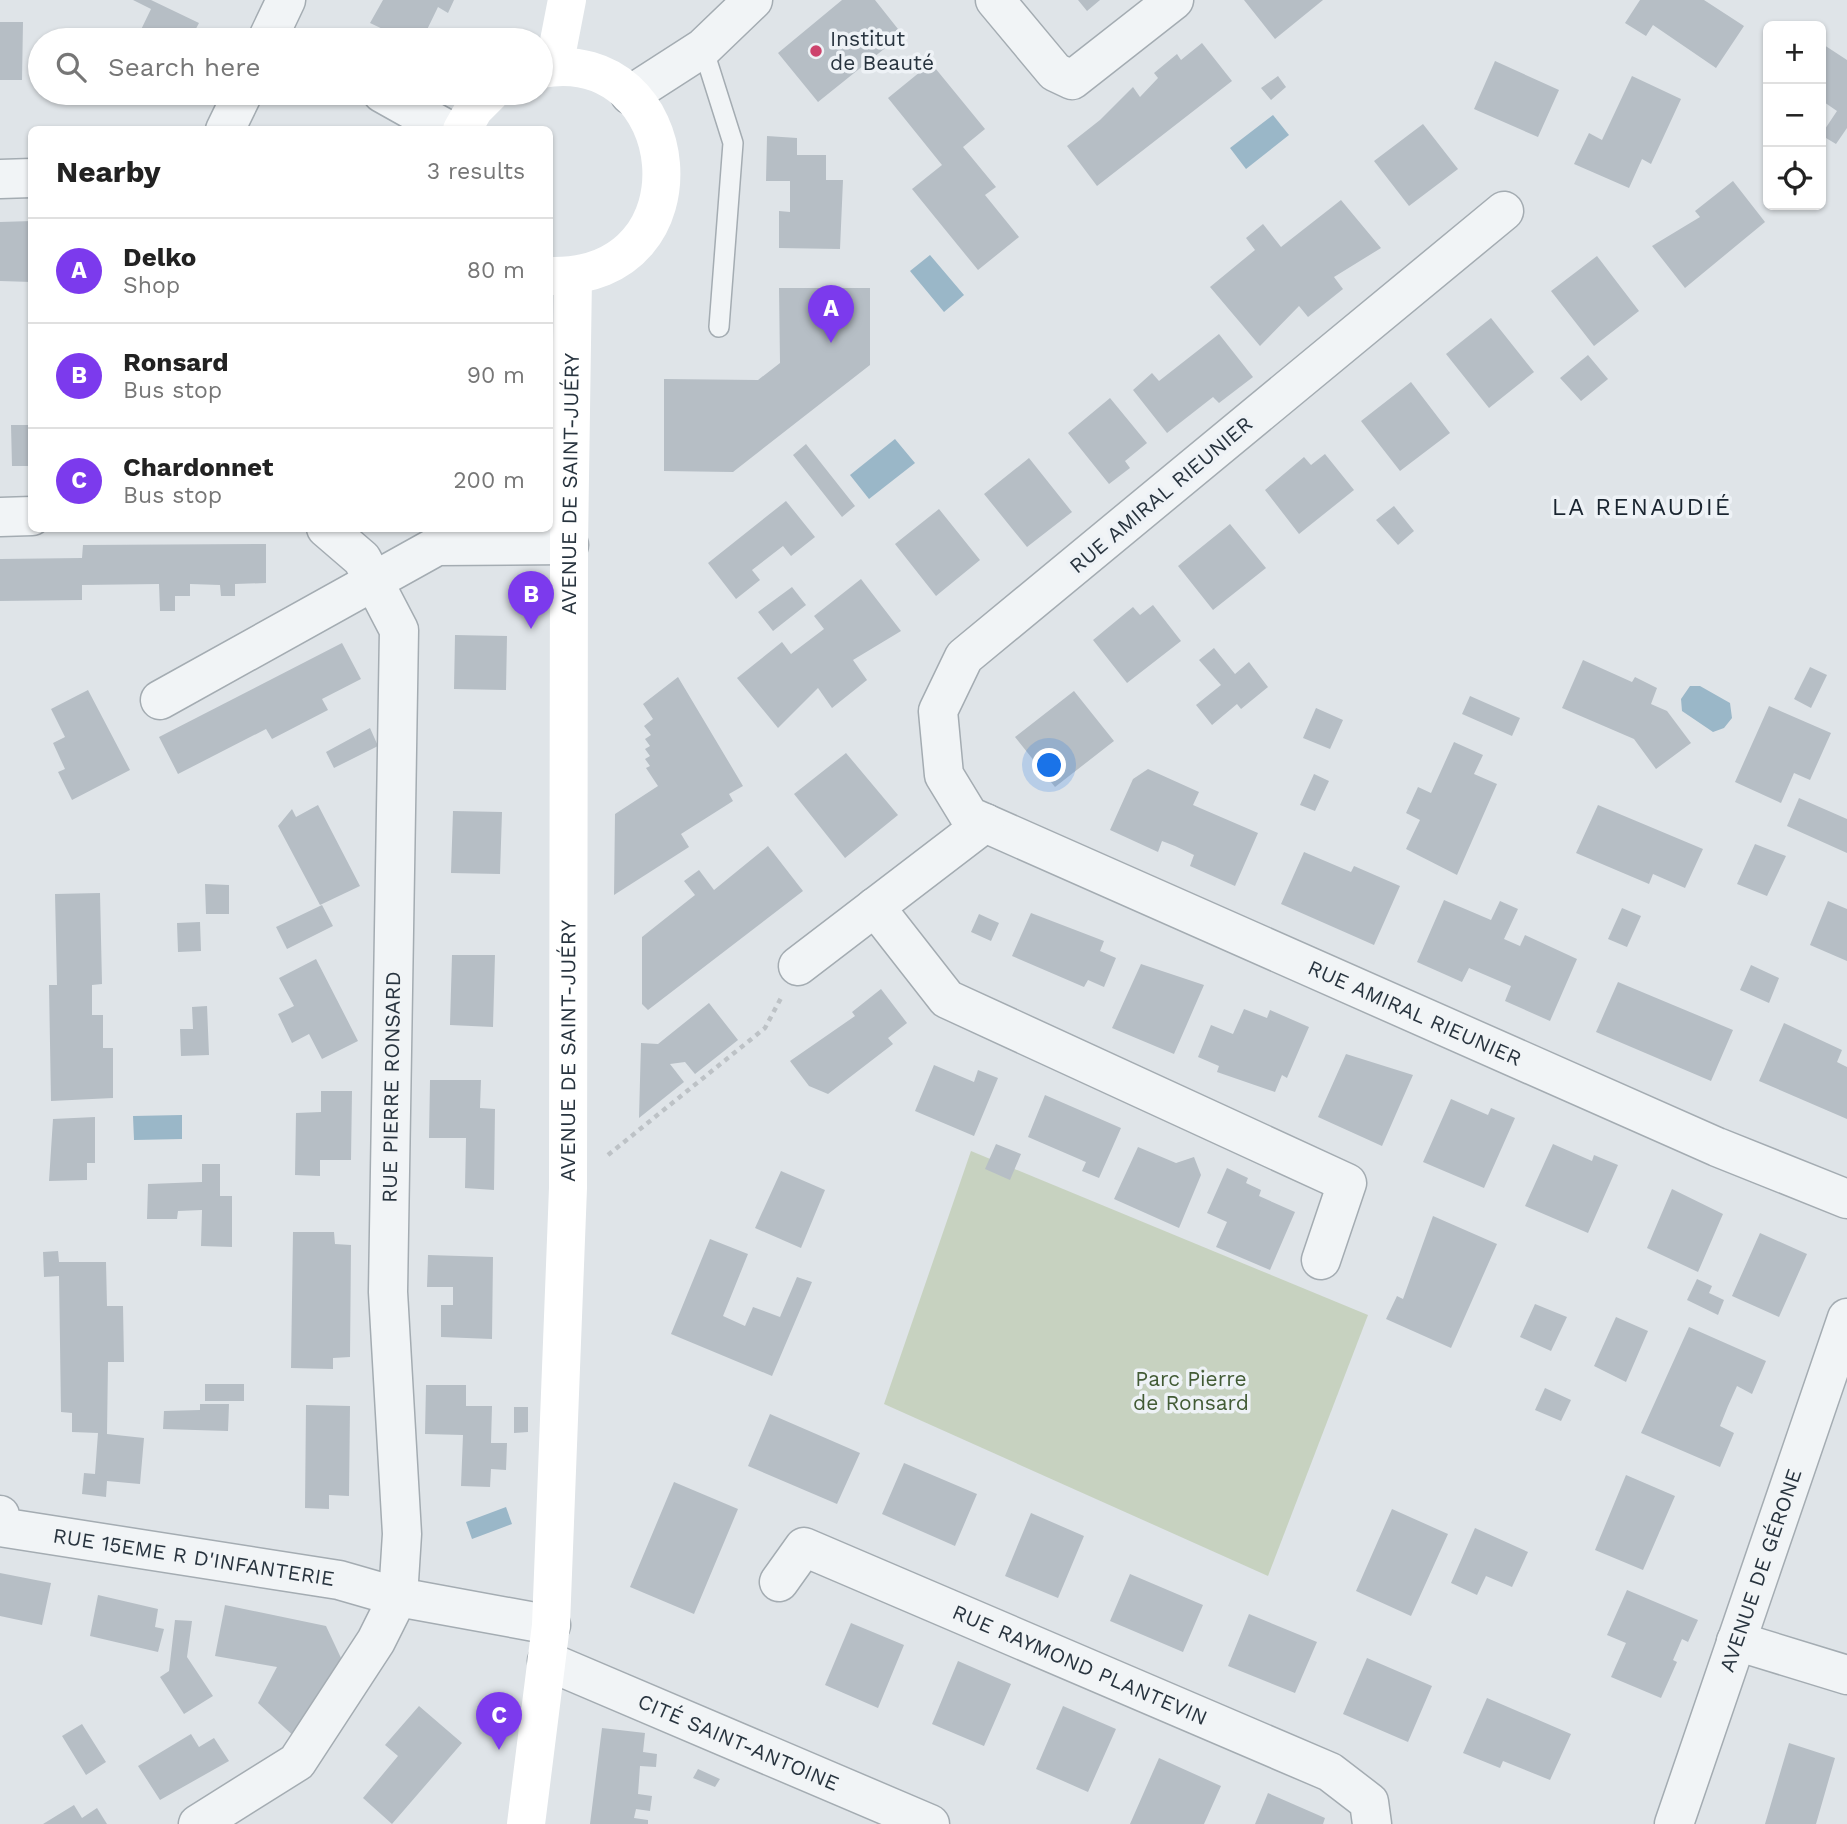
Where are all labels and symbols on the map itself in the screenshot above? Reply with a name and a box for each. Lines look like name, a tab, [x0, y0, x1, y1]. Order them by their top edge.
place label: Institut de Beauté	[830, 26, 934, 75]
marker: Institut de Beauté	[808, 43, 824, 59]
pin: A	[808, 285, 854, 343]
street label: AVENUE DE SAINT-JUÉRY	[556, 353, 584, 615]
street label: RUE AMIRAL RIEUNIER	[1064, 411, 1257, 578]
district label: LA RENAUDIÉ	[1552, 493, 1732, 521]
pin: B	[508, 571, 554, 629]
your location	[1032, 748, 1066, 782]
street label: AVENUE DE SAINT-JUÉRY	[555, 920, 580, 1182]
street label: RUE AMIRAL RIEUNIER	[1304, 955, 1526, 1071]
street label: RUE PIERRE RONSARD	[376, 971, 405, 1203]
park label: Parc Pierre de Ronsard	[1133, 1366, 1249, 1415]
street label: AVENUE DE GÉRONE	[1714, 1465, 1807, 1675]
street label: RUE 15EME R D'INFANTERIE	[51, 1522, 336, 1591]
street label: RUE RAYMOND PLANTEVIN	[949, 1599, 1211, 1730]
street label: CITÉ SAINT-ANTOINE	[634, 1688, 843, 1796]
pin: C	[476, 1692, 522, 1750]

